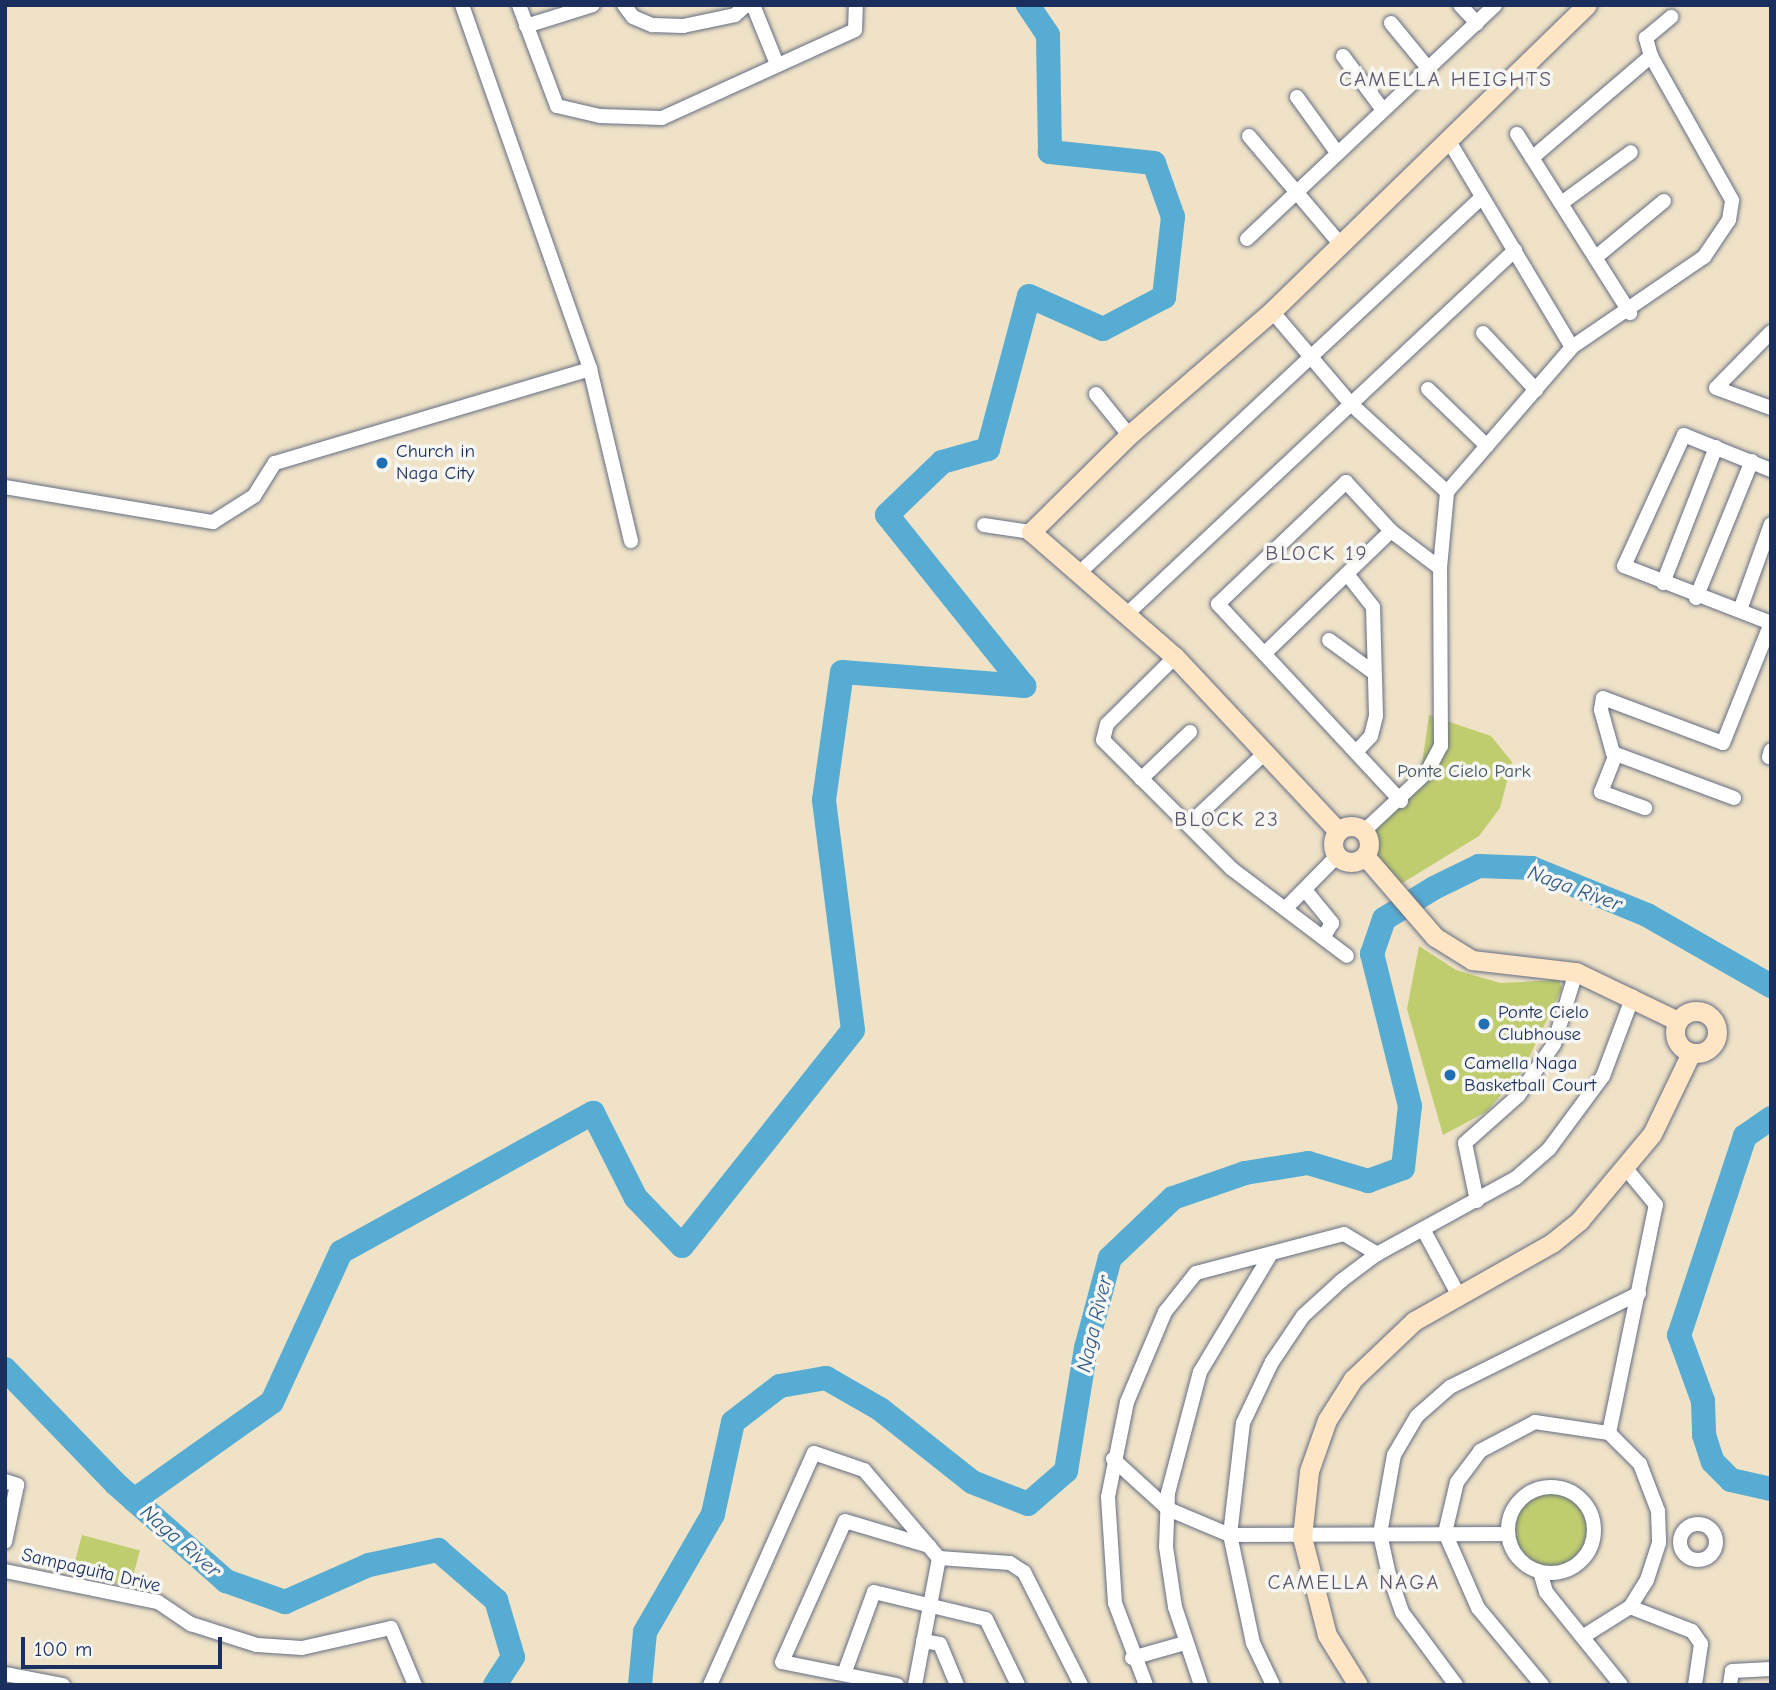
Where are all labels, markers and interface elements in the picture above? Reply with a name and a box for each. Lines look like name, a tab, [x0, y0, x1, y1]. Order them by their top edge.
district label: CAMELLA HEIGHTS	[1341, 66, 1551, 92]
place label: Church in Naga City	[396, 441, 475, 485]
marker: Church in Naga City	[374, 455, 390, 471]
district label: BLOCK 19	[1266, 540, 1368, 566]
park label: Ponte Cielo Park	[1397, 761, 1531, 783]
district label: BLOCK 23	[1175, 806, 1279, 832]
water label: Naga River	[1524, 859, 1626, 917]
place label: Ponte Cielo Clubhouse	[1498, 1002, 1589, 1046]
marker: Ponte Cielo Clubhouse	[1476, 1016, 1492, 1032]
place label: Camella Naga Basketball Court	[1464, 1053, 1596, 1097]
marker: Camella Naga Basketball Court	[1442, 1067, 1458, 1083]
water label: Naga River	[1071, 1273, 1117, 1375]
water label: Naga River	[136, 1499, 226, 1583]
street label: Sampaguita Drive	[19, 1544, 163, 1598]
district label: CAMELLA NAGA	[1269, 1569, 1439, 1595]
scale bar	[24, 1624, 226, 1668]
text: 100 m	[34, 1637, 92, 1661]

